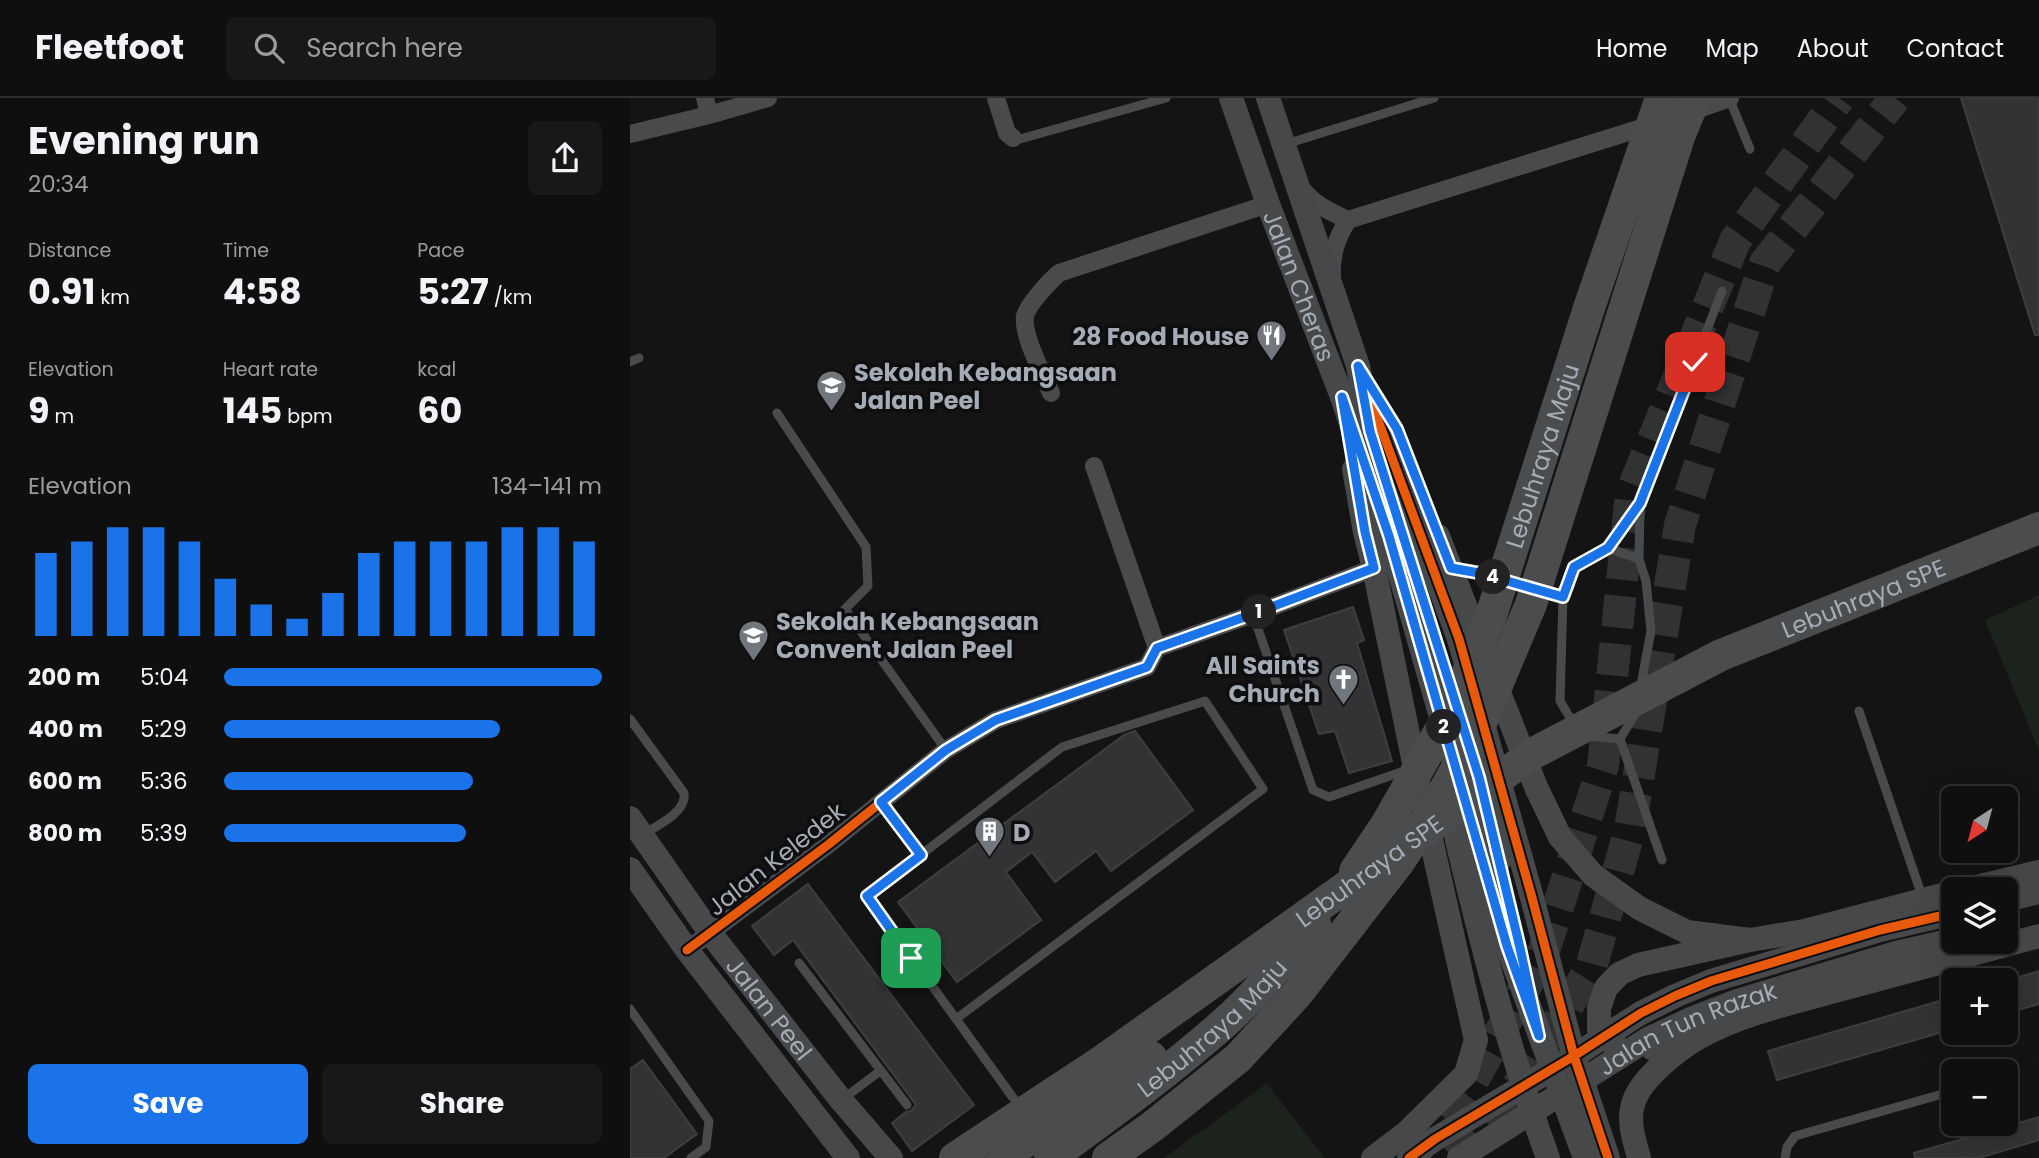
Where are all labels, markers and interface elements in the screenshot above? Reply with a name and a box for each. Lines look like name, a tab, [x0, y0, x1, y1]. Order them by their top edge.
search box	[226, 17, 716, 80]
text: Fleetfoot	[35, 24, 184, 71]
icon: search	[250, 29, 288, 67]
text: Search here	[306, 30, 463, 66]
text: Home	[1596, 32, 1668, 65]
text: Map	[1706, 32, 1759, 65]
text: About	[1797, 32, 1868, 65]
text: Contact	[1906, 32, 2004, 65]
text: Evening run	[28, 114, 260, 167]
button: share	[528, 121, 602, 195]
text: 20:34	[28, 168, 89, 200]
street label: Jalan Cheras	[1255, 206, 1343, 366]
text: Distance	[28, 237, 111, 264]
text: Time	[223, 237, 269, 264]
text: Pace	[417, 237, 465, 264]
text: 0.91	[28, 267, 95, 316]
text: 4:58	[223, 267, 302, 316]
text: 5:27	[417, 267, 489, 316]
text: km	[95, 284, 130, 311]
text: /km	[489, 284, 532, 311]
restaurant icon: 28 Food House	[1255, 319, 1289, 363]
place label: 28 Food House	[1072, 320, 1249, 353]
pin	[1665, 332, 1725, 392]
icon: check	[1676, 343, 1714, 381]
text: Elevation	[28, 356, 114, 383]
text: Heart rate	[223, 356, 318, 383]
text: kcal	[417, 356, 456, 383]
place label: Sekolah Kebangsaan Jalan Peel	[854, 356, 1117, 417]
street label: Lebuhraya Maju	[1497, 359, 1587, 552]
school or university icon: Sekolah Kebangsaan Jalan Peel	[814, 369, 848, 413]
text: 9	[28, 386, 50, 435]
text: 145	[223, 386, 282, 435]
text: 60	[417, 386, 462, 435]
text: m	[50, 403, 74, 430]
text: bpm	[282, 403, 333, 430]
text: Elevation	[28, 470, 132, 502]
text: 134–141 m	[492, 470, 602, 502]
street label: Lebuhraya SPE	[1776, 551, 1950, 646]
pin: 4	[1476, 560, 1510, 594]
text: 4	[1486, 563, 1499, 590]
pin: 1	[1242, 594, 1276, 630]
text: 1	[1255, 598, 1262, 625]
place label: Sekolah Kebangsaan Convent Jalan Peel	[776, 605, 1039, 666]
school or university icon: Sekolah Kebangsaan Convent Jalan Peel	[736, 618, 770, 662]
place label: All Saints Church	[1206, 649, 1320, 710]
text: 200 m	[28, 661, 100, 693]
text: 5:04	[140, 661, 188, 693]
church icon: All Saints Church	[1326, 662, 1360, 706]
pin: 2	[1426, 710, 1462, 744]
text: 400 m	[28, 713, 103, 745]
text: 5:29	[140, 713, 187, 745]
text: 2	[1438, 713, 1449, 740]
text: 600 m	[28, 765, 102, 797]
text: 5:36	[140, 765, 188, 797]
north arrow	[1941, 786, 2018, 863]
map controls	[1941, 786, 2018, 1136]
street label: Jalan Keledek	[700, 794, 852, 923]
street label: Lebuhraya SPE	[1289, 807, 1449, 935]
building icon: D	[973, 815, 1007, 859]
place label: D	[1013, 816, 1030, 849]
text: 800 m	[28, 817, 102, 849]
text: 5:39	[140, 817, 187, 849]
button: layers	[1941, 877, 2018, 954]
pin	[881, 928, 941, 988]
icon: arrive	[892, 939, 930, 977]
street label: Jalan Peel	[719, 950, 820, 1067]
street label: Lebuhraya Maju	[1130, 952, 1294, 1105]
button: +	[1941, 968, 2018, 1045]
street label: Jalan Tun Razak	[1592, 973, 1781, 1083]
button: −	[1941, 1059, 2018, 1136]
button: Save	[28, 1064, 308, 1144]
button: Share	[322, 1064, 602, 1144]

